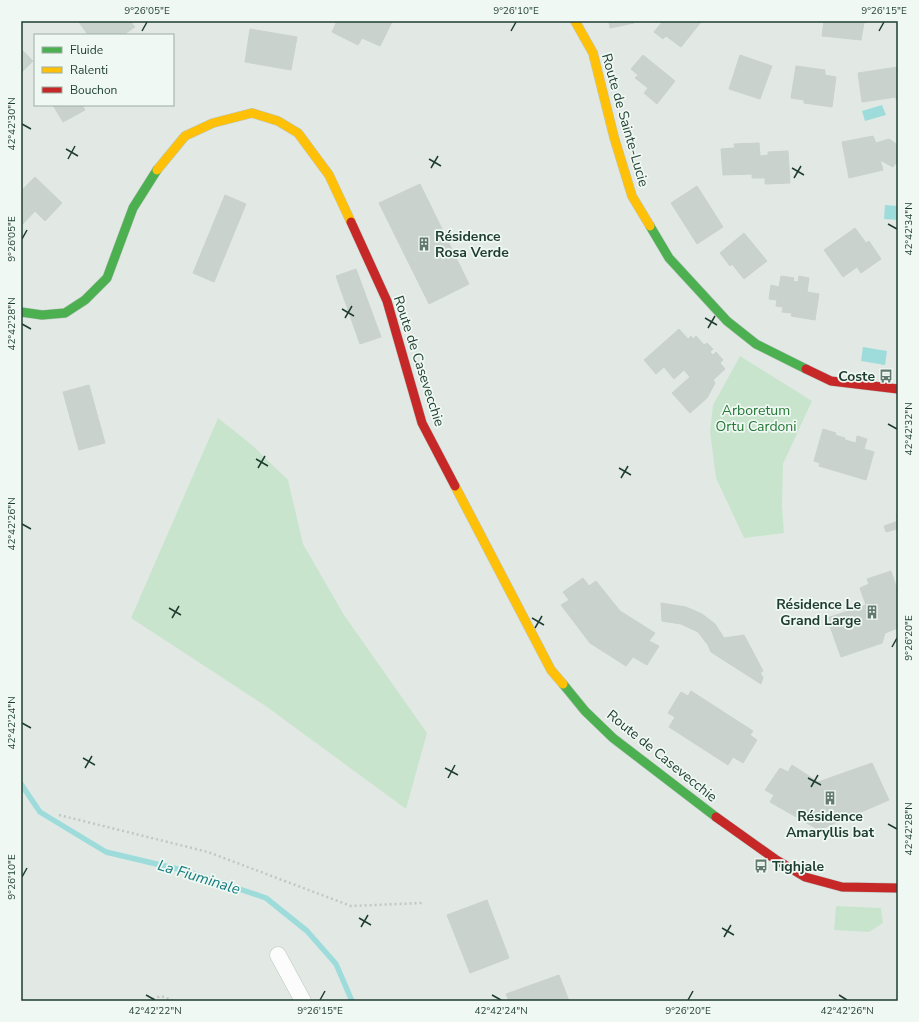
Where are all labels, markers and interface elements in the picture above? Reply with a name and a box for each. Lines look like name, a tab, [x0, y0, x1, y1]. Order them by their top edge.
text: 9°26'05"E	[124, 4, 170, 18]
text: 9°26'10"E	[493, 4, 539, 18]
text: 9°26'15"E	[861, 4, 907, 18]
legend	[34, 34, 174, 106]
text: Fluide	[70, 42, 103, 58]
street label: Route de Sainte-Lucie	[597, 51, 653, 189]
text: Ralenti	[70, 62, 108, 78]
text: Bouchon	[70, 82, 117, 98]
text: 42°42'30"N	[5, 97, 19, 151]
text: 42°42'34"N	[902, 202, 916, 256]
text: 9°26'05"E	[5, 216, 19, 262]
place label: Résidence Rosa Verde	[435, 227, 509, 262]
building icon: Résidence Rosa Verde	[416, 236, 432, 252]
street label: Route de Casevecchie	[389, 293, 449, 429]
text: 42°42'28"N	[5, 297, 19, 351]
place label: Coste	[838, 367, 875, 386]
bus stop icon: Coste	[878, 368, 894, 384]
park label: Arboretum Ortu Cardoni	[715, 401, 797, 436]
text: 42°42'32"N	[902, 402, 916, 456]
text: 42°42'26"N	[5, 497, 19, 551]
place label: Résidence Le Grand Large	[776, 595, 861, 630]
building icon: Résidence Le Grand Large	[864, 604, 880, 620]
text: 9°26'20"E	[902, 615, 916, 661]
text: 42°42'24"N	[5, 696, 19, 750]
street label: Route de Casevecchie	[603, 706, 721, 806]
building icon: Résidence Amaryllis bat	[822, 790, 838, 806]
text: 42°42'28"N	[902, 802, 916, 856]
place label: Résidence Amaryllis bat	[786, 807, 875, 842]
text: 9°26'10"E	[5, 854, 19, 900]
water label: La Fiuminale	[155, 855, 243, 899]
place label: Tighjale	[772, 857, 825, 876]
bus stop icon: Tighjale	[753, 858, 769, 874]
text: 42°42'22"N	[128, 1004, 182, 1018]
text: 9°26'15"E	[297, 1004, 343, 1018]
text: 42°42'24"N	[474, 1004, 528, 1018]
text: 9°26'20"E	[665, 1004, 711, 1018]
text: 42°42'26"N	[820, 1004, 874, 1018]

